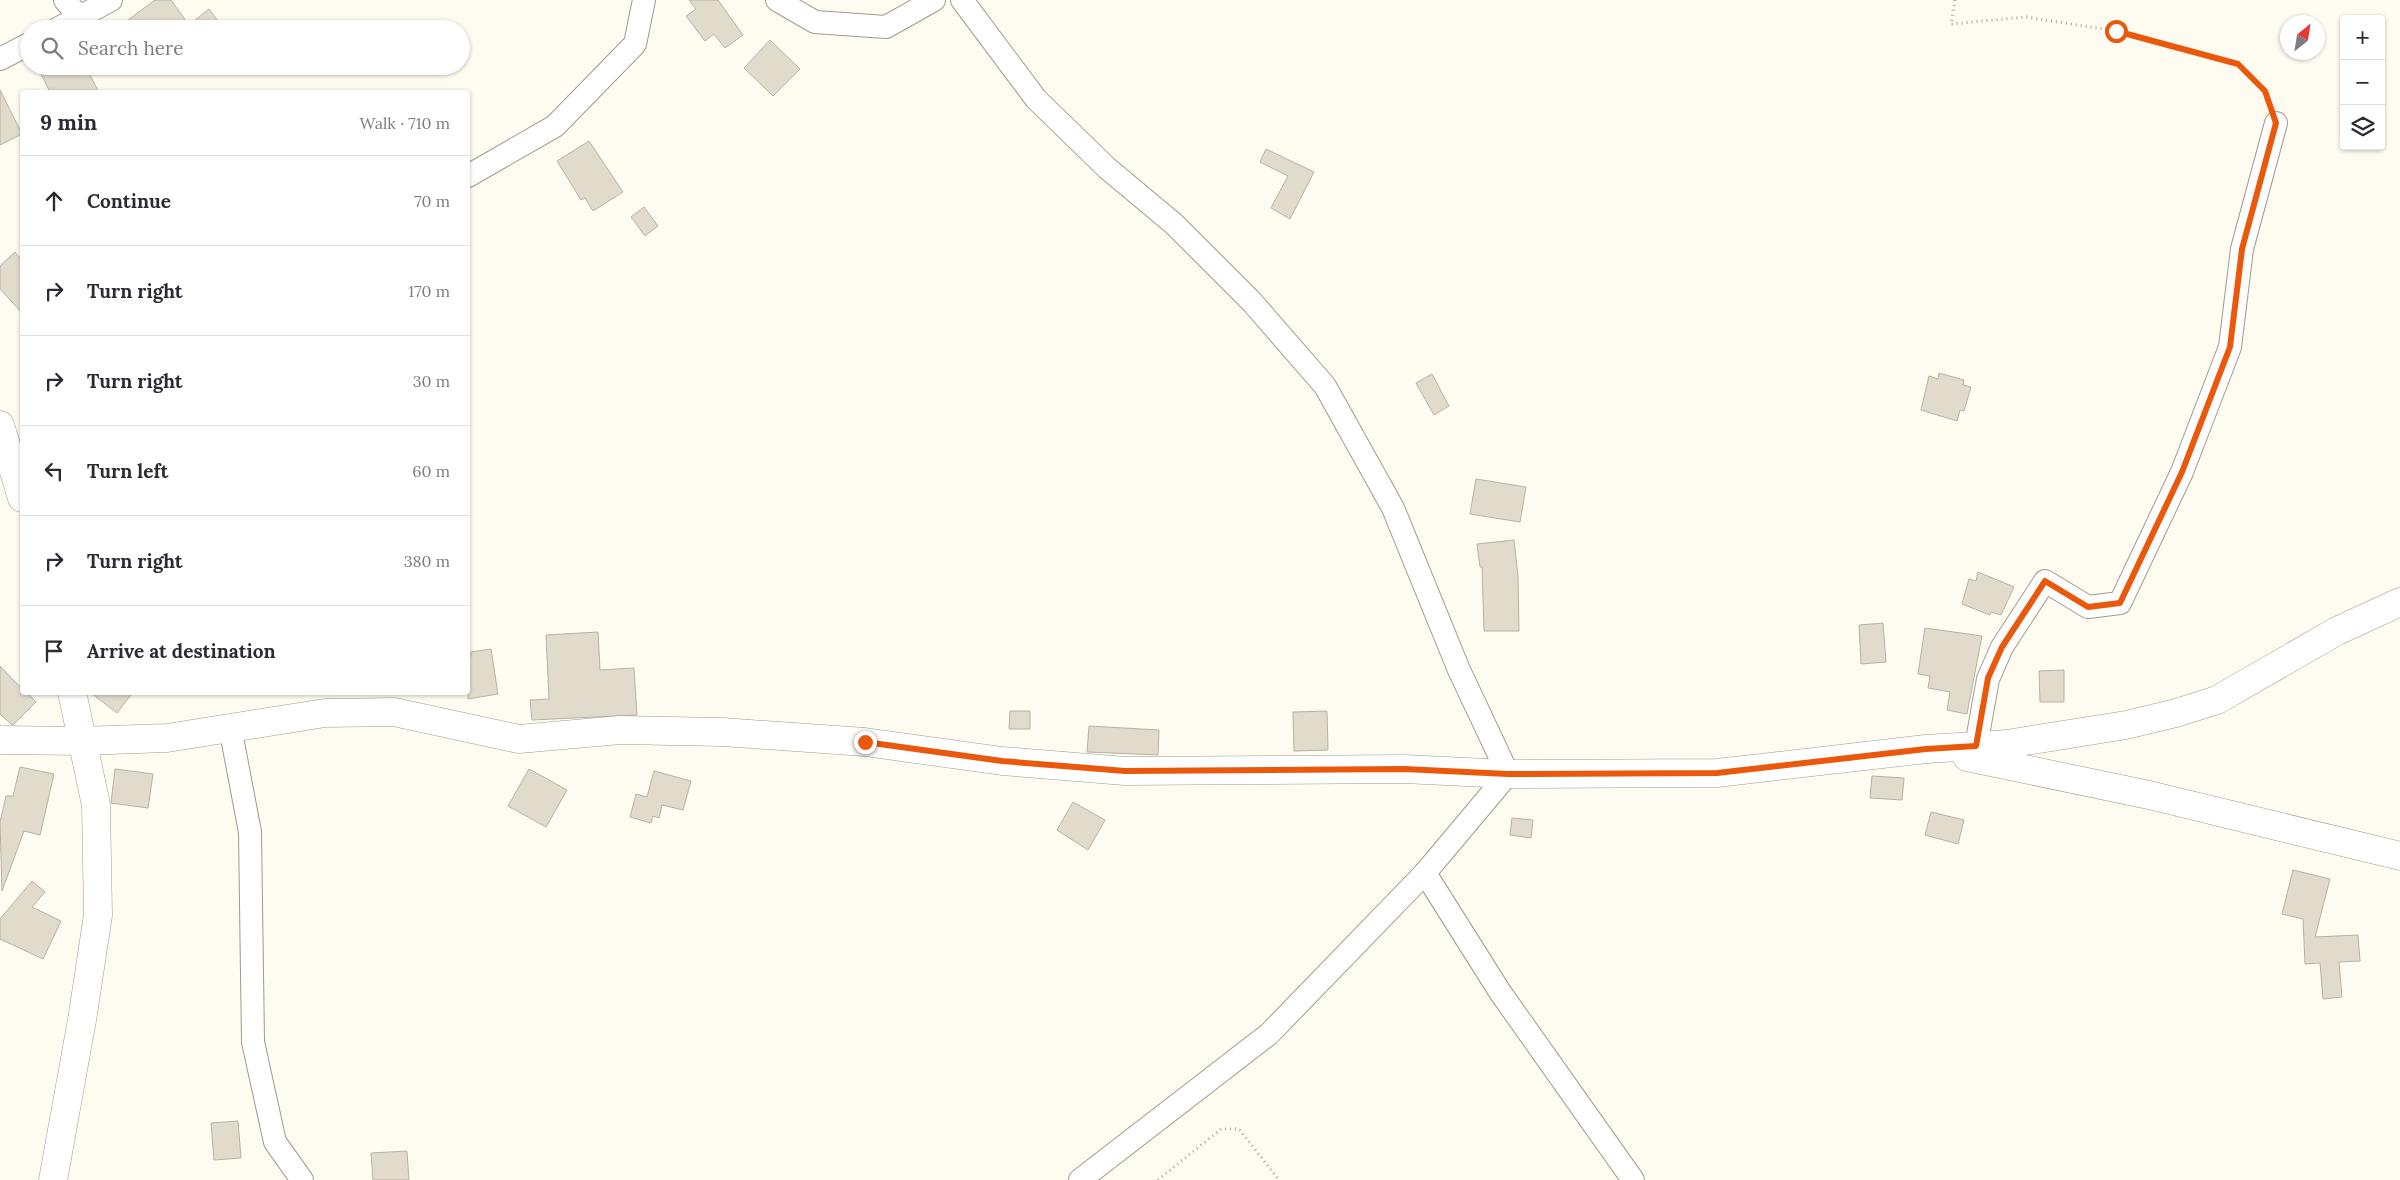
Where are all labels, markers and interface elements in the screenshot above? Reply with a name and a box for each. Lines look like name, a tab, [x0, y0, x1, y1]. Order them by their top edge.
north arrow	[2280, 15, 2325, 60]
map controls	[2340, 15, 2385, 150]
button: +	[2340, 15, 2385, 60]
search box	[20, 20, 470, 75]
route start	[2105, 20, 2128, 43]
icon: search	[38, 34, 66, 62]
text: Search here	[78, 36, 184, 60]
button: −	[2340, 60, 2385, 105]
button: layers	[2340, 105, 2385, 150]
text: 9 min	[40, 109, 97, 136]
text: Walk · 710 m	[359, 113, 450, 133]
icon: ahead	[40, 187, 68, 215]
text: Continue	[87, 189, 171, 213]
text: 70 m	[414, 191, 450, 211]
icon: right	[40, 277, 68, 305]
text: Turn right	[87, 279, 183, 303]
text: 170 m	[408, 281, 450, 301]
icon: right	[40, 367, 68, 395]
text: Turn right	[87, 369, 183, 393]
text: 30 m	[413, 371, 450, 391]
icon: left	[40, 457, 68, 485]
text: Turn left	[87, 459, 168, 483]
text: 60 m	[412, 461, 450, 481]
icon: right	[40, 547, 68, 575]
text: Turn right	[87, 549, 183, 573]
text: 380 m	[404, 551, 450, 571]
icon: arrive	[40, 637, 68, 665]
text: Arrive at destination	[87, 639, 276, 663]
route end	[854, 731, 877, 754]

